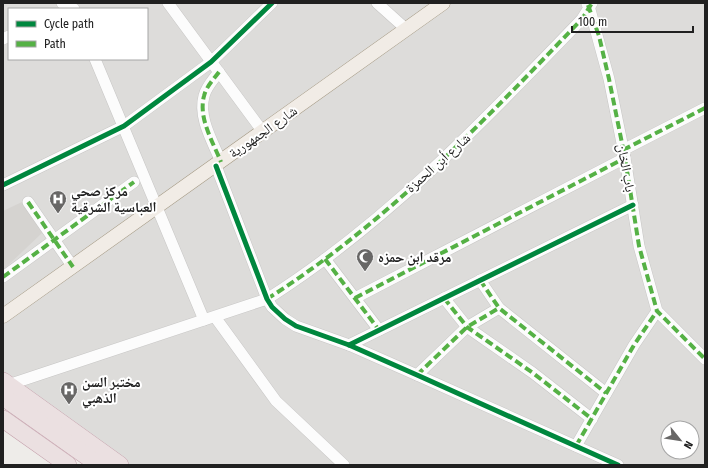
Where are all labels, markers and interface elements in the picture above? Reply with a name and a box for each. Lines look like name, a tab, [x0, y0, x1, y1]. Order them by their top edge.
legend	[8, 8, 148, 60]
scale bar	[572, 8, 693, 34]
text: 100 m	[578, 15, 607, 29]
text: Cycle path	[44, 17, 94, 31]
text: Path	[44, 37, 66, 51]
street label: شارع الجمهورية	[225, 102, 301, 163]
street label: شارع أبن الحمزة	[402, 129, 475, 197]
street label: باب الخان	[613, 142, 639, 194]
place label: مركز صحي العباسية الشرقية	[71, 183, 157, 216]
hospital icon: مركز صحي العباسية الشرقية	[48, 189, 68, 214]
mosque icon: مرقد ابن حمزه	[355, 247, 375, 272]
place label: مرقد ابن حمزه	[378, 249, 451, 266]
place label: مختبر السن الذهبي	[82, 374, 141, 409]
hospital icon: مختبر السن الذهبي	[59, 380, 79, 405]
north arrow	[660, 420, 700, 460]
text: N	[681, 439, 696, 451]

